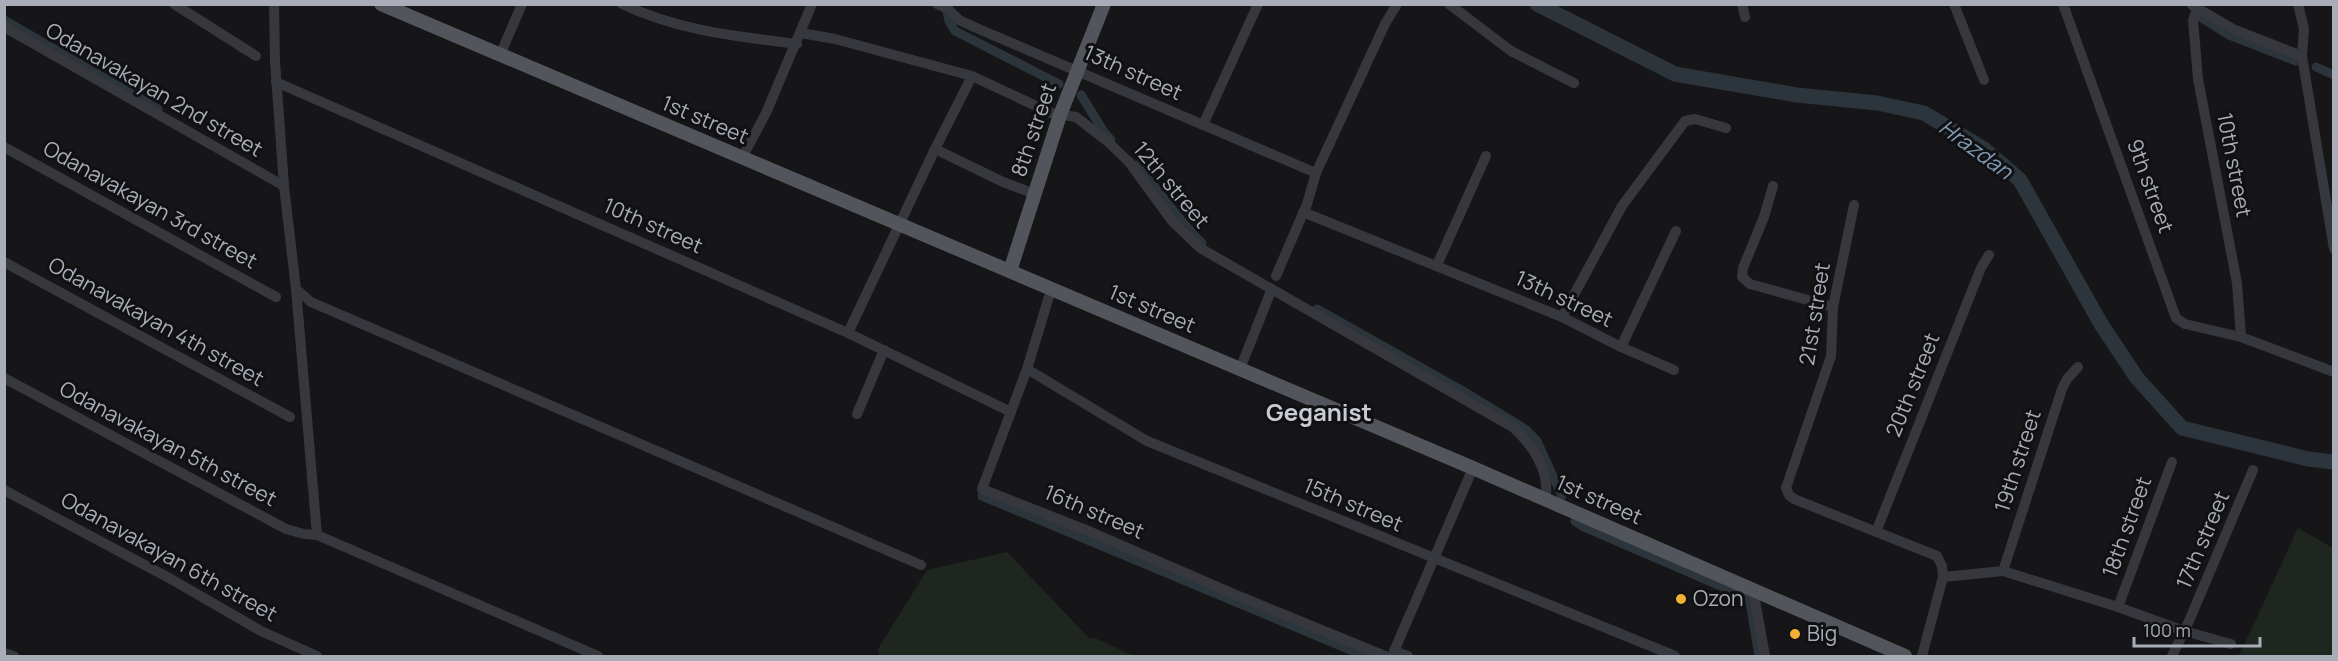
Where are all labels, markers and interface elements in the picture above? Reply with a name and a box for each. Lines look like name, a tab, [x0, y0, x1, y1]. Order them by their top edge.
street label: Odanavakayan 2nd street	[41, 16, 268, 163]
street label: 13th street	[1080, 38, 1187, 106]
street label: 8th street	[1004, 79, 1062, 180]
street label: 1st street	[658, 88, 753, 150]
street label: 10th street	[2211, 110, 2259, 219]
water label: Hrazdan	[1933, 112, 2019, 186]
street label: Odanavakayan 3rd street	[39, 134, 262, 275]
street label: 12th street	[1127, 135, 1216, 234]
street label: 9th street	[2121, 135, 2181, 236]
street label: 10th street	[599, 191, 707, 259]
street label: Odanavakayan 4th street	[44, 250, 269, 392]
street label: 21st street	[1792, 261, 1836, 367]
street label: 13th street	[1511, 263, 1618, 333]
street label: 1st street	[1105, 277, 1200, 339]
street label: 20th street	[1879, 329, 1946, 441]
street label: Odanavakayan 5th street	[55, 374, 282, 512]
district label: Geganist	[1266, 395, 1372, 428]
street label: 19th street	[1987, 406, 2047, 515]
street label: 1st street	[1552, 468, 1647, 531]
street label: 15th street	[1300, 471, 1407, 538]
street label: 18th street	[2095, 472, 2157, 581]
street label: 16th street	[1040, 477, 1149, 545]
street label: Odanavakayan 6th street	[56, 485, 283, 627]
street label: 17th street	[2169, 486, 2235, 593]
place label: Ozon	[1693, 584, 1743, 612]
marker: Ozon	[1674, 592, 1688, 606]
scale bar	[2134, 610, 2260, 648]
text: 100 m	[2143, 618, 2191, 642]
place label: Big	[1807, 619, 1837, 647]
marker: Big	[1788, 627, 1802, 641]

